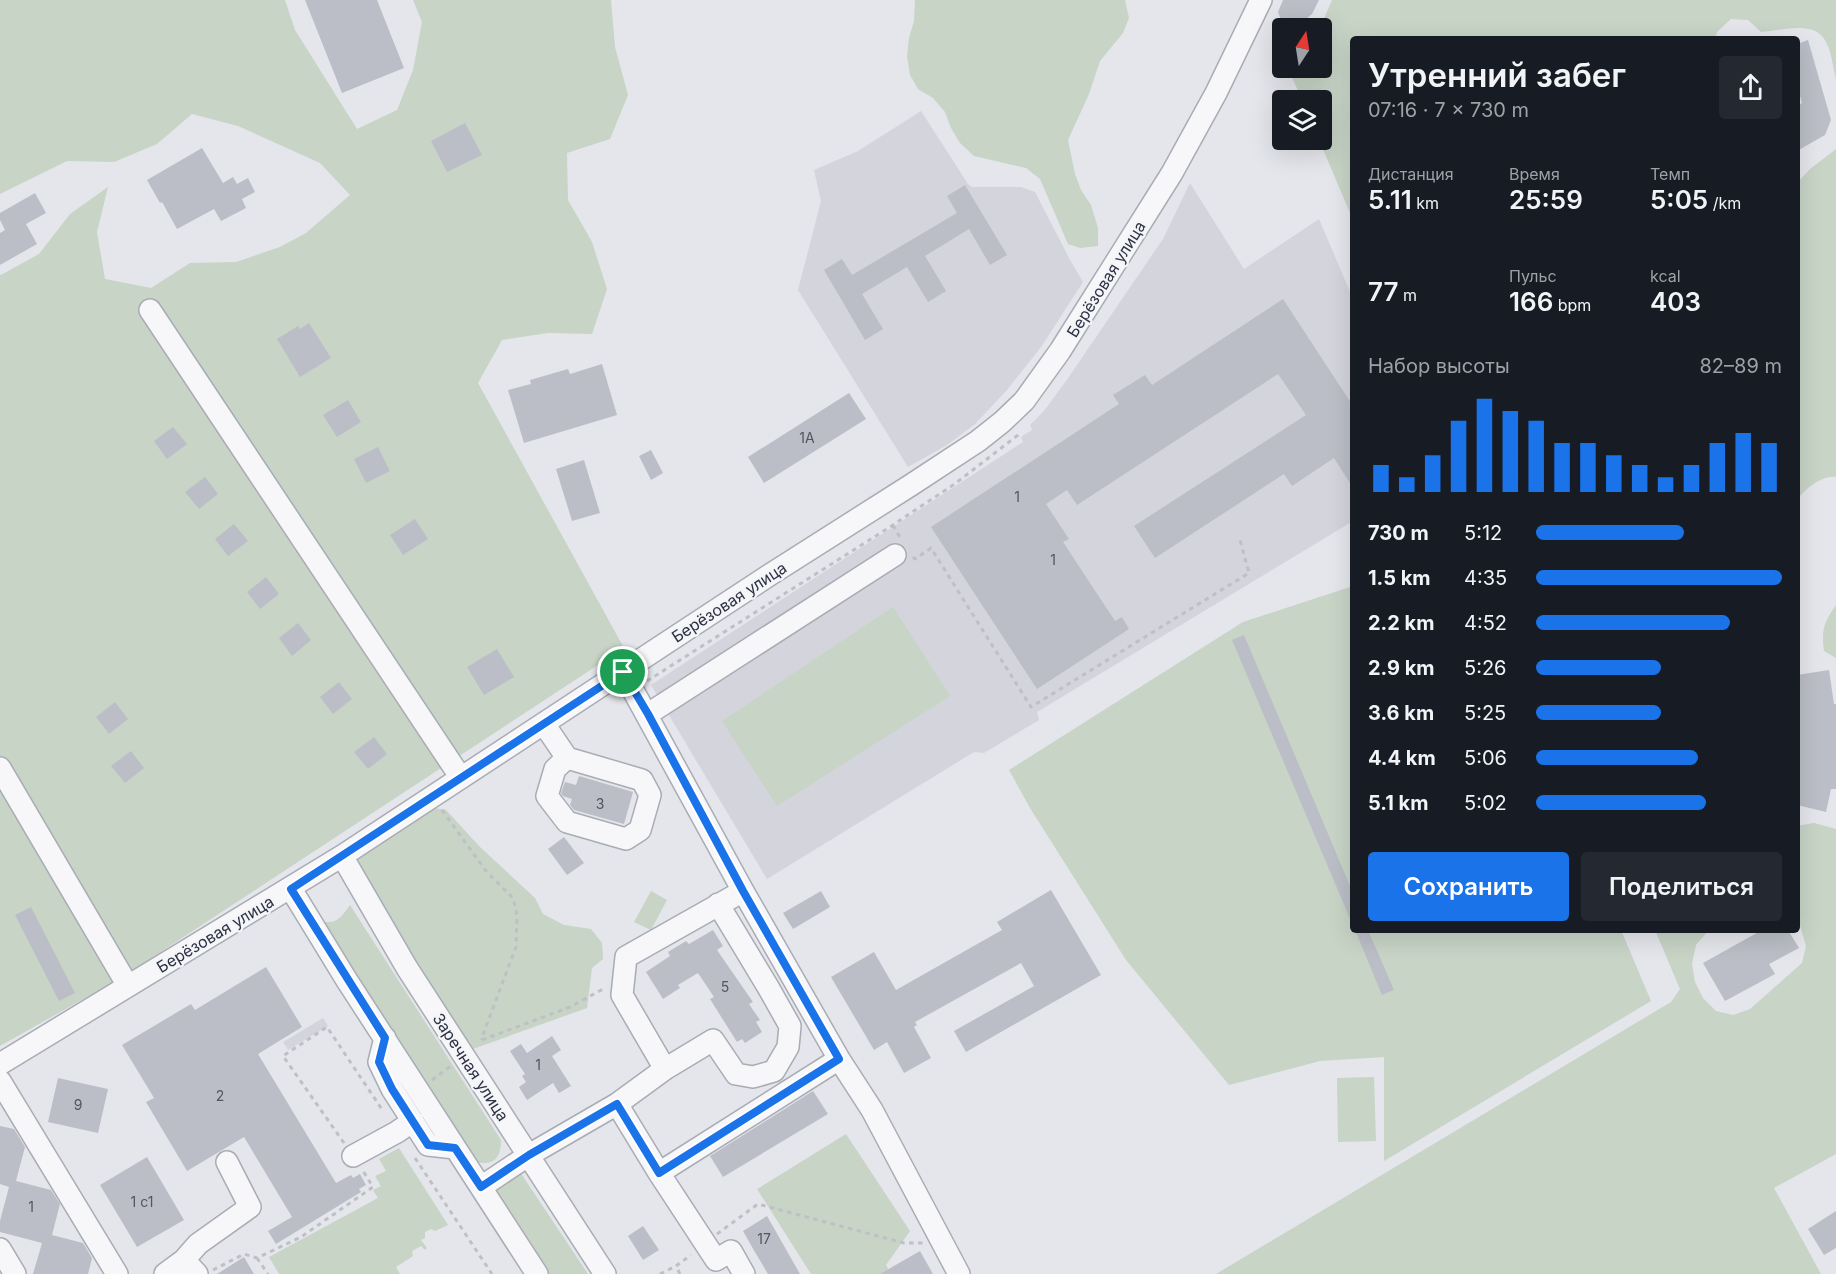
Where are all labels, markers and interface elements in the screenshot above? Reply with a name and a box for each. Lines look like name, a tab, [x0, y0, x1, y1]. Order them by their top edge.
north arrow	[1272, 18, 1332, 78]
map controls	[1272, 18, 1332, 150]
text: Утренний забег	[1368, 55, 1626, 95]
button: share	[1719, 56, 1782, 119]
button: layers	[1272, 90, 1332, 150]
text: 07:16 · 7 × 730 m	[1368, 98, 1529, 122]
text: Дистанция	[1368, 164, 1454, 184]
text: Время	[1509, 164, 1560, 184]
text: Темп	[1650, 164, 1690, 184]
text: 5.11	[1368, 184, 1412, 215]
text: 25:59	[1509, 184, 1583, 215]
text: 5:05	[1650, 184, 1708, 215]
text: km	[1412, 193, 1439, 213]
text: /km	[1708, 193, 1741, 213]
street label: Берёзовая улица	[1062, 217, 1150, 341]
text: Пульс	[1509, 266, 1557, 286]
text: kcal	[1650, 266, 1681, 286]
text: 77	[1368, 276, 1398, 307]
text: m	[1398, 285, 1417, 305]
text: 166	[1509, 286, 1553, 317]
text: 403	[1650, 286, 1701, 317]
text: bpm	[1553, 295, 1591, 315]
text: Набор высоты	[1368, 354, 1510, 378]
text: 82–89 m	[1700, 354, 1782, 378]
house number: 1А	[799, 429, 815, 446]
house number: 1	[1014, 488, 1020, 505]
text: 730 m	[1368, 521, 1429, 545]
text: 5:12	[1464, 521, 1502, 545]
house number: 1	[1050, 551, 1056, 568]
street label: Берёзовая улица	[668, 557, 790, 647]
text: 1.5 km	[1368, 566, 1431, 590]
text: 4:35	[1464, 566, 1507, 590]
text: 2.2 km	[1368, 611, 1434, 635]
text: 4:52	[1464, 611, 1507, 635]
pin	[597, 646, 648, 697]
icon: arrive	[606, 655, 639, 688]
text: 2.9 km	[1368, 656, 1435, 680]
text: 5:26	[1464, 656, 1507, 680]
text: 3.6 km	[1368, 701, 1434, 725]
text: 5:25	[1464, 701, 1506, 725]
text: 4.4 km	[1368, 746, 1436, 770]
text: 5:06	[1464, 746, 1507, 770]
text: 5.1 km	[1368, 791, 1428, 815]
text: 5:02	[1464, 791, 1507, 815]
house number: 3	[596, 795, 604, 812]
button: Сохранить	[1368, 852, 1569, 921]
button: Поделиться	[1581, 852, 1782, 921]
street label: Берёзовая улица	[153, 891, 277, 977]
house number: 5	[721, 978, 729, 995]
street label: Заречная улица	[429, 1009, 513, 1125]
house number: 1	[535, 1056, 541, 1073]
house number: 2	[216, 1087, 224, 1104]
house number: 9	[74, 1096, 82, 1113]
house number: 1 с1	[131, 1193, 153, 1210]
house number: 1	[28, 1198, 34, 1215]
house number: 17	[757, 1230, 771, 1247]

